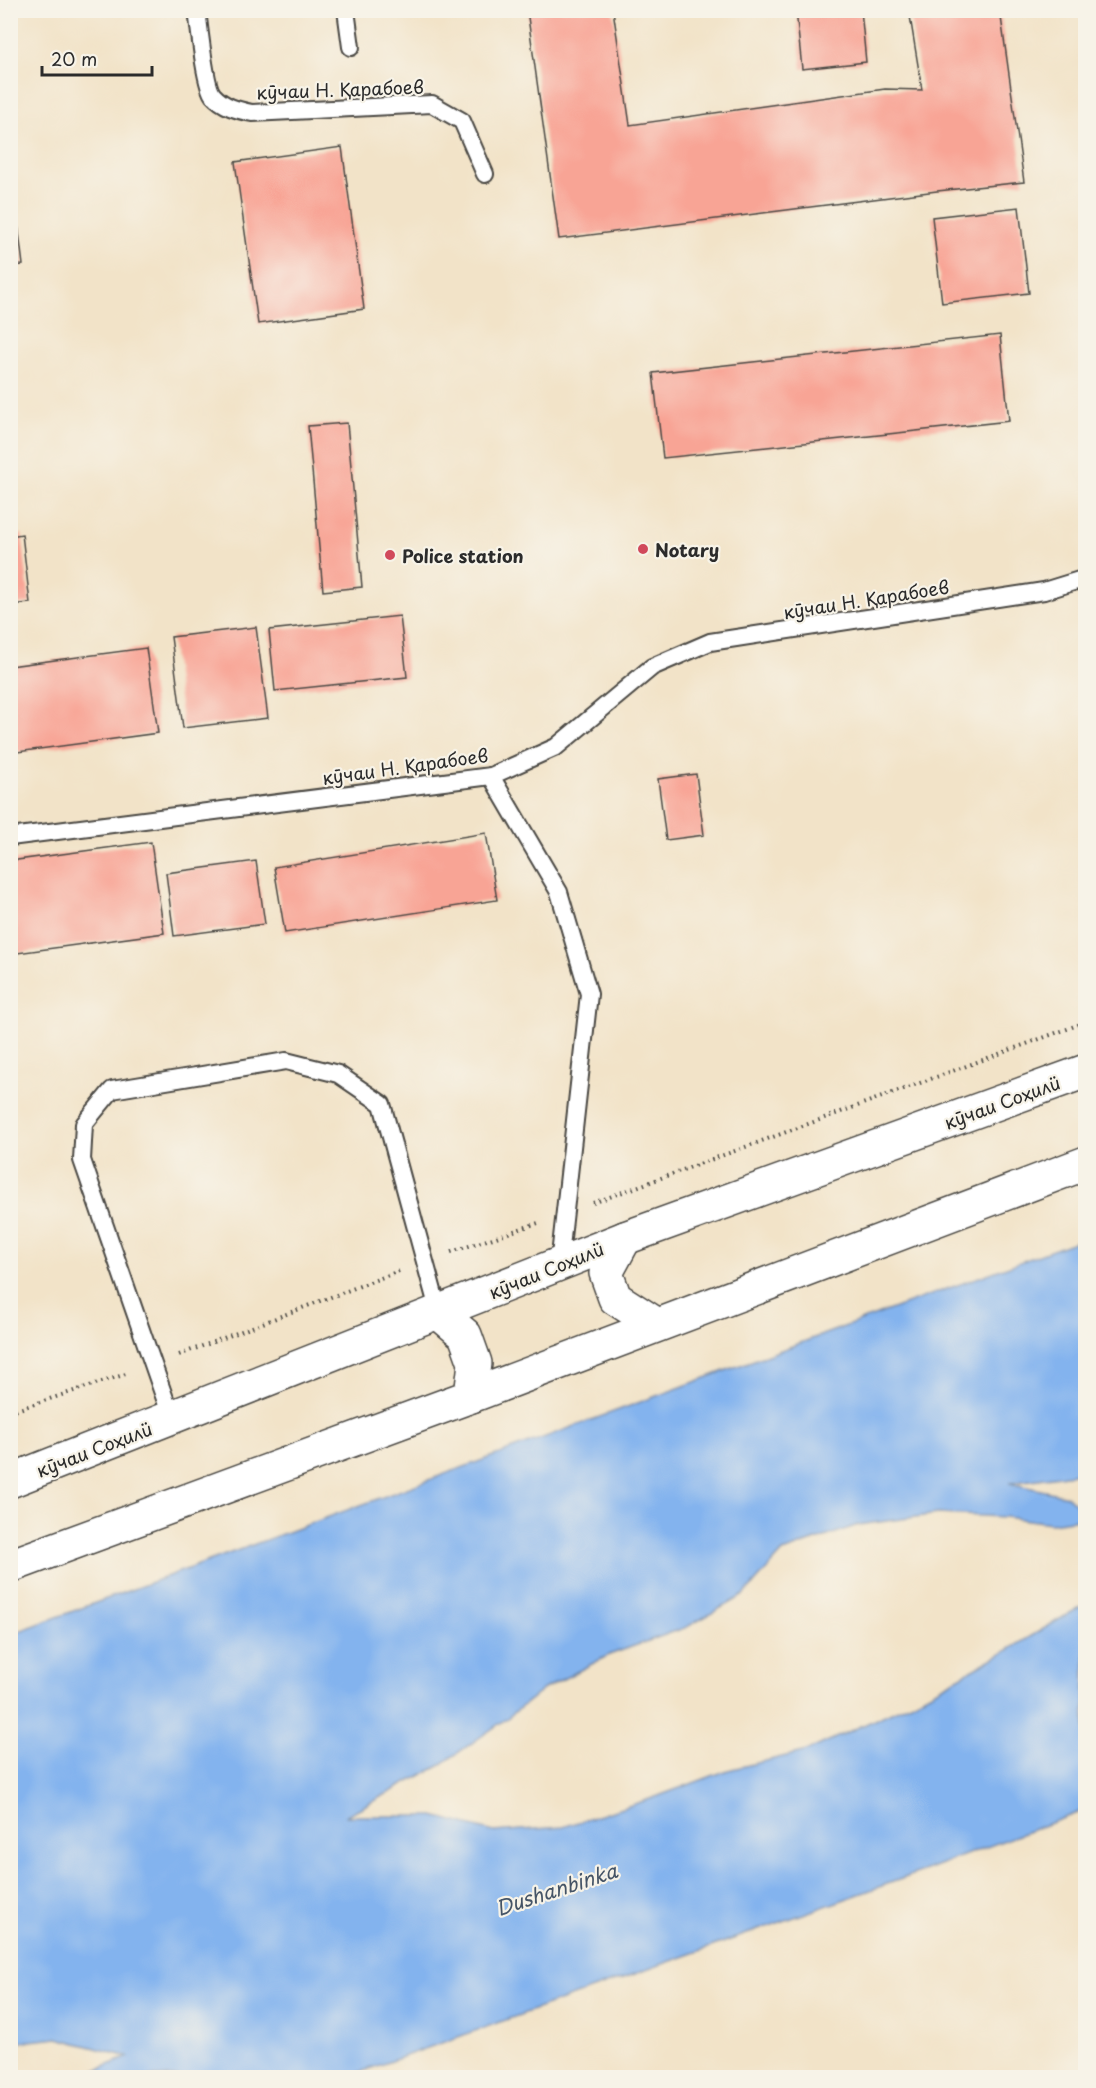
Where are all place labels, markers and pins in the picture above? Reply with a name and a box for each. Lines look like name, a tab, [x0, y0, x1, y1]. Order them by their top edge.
place label: Notary	[655, 536, 719, 563]
place label: Police station	[402, 542, 524, 569]
marker: Notary	[636, 542, 650, 556]
marker: Police station	[383, 548, 397, 562]

